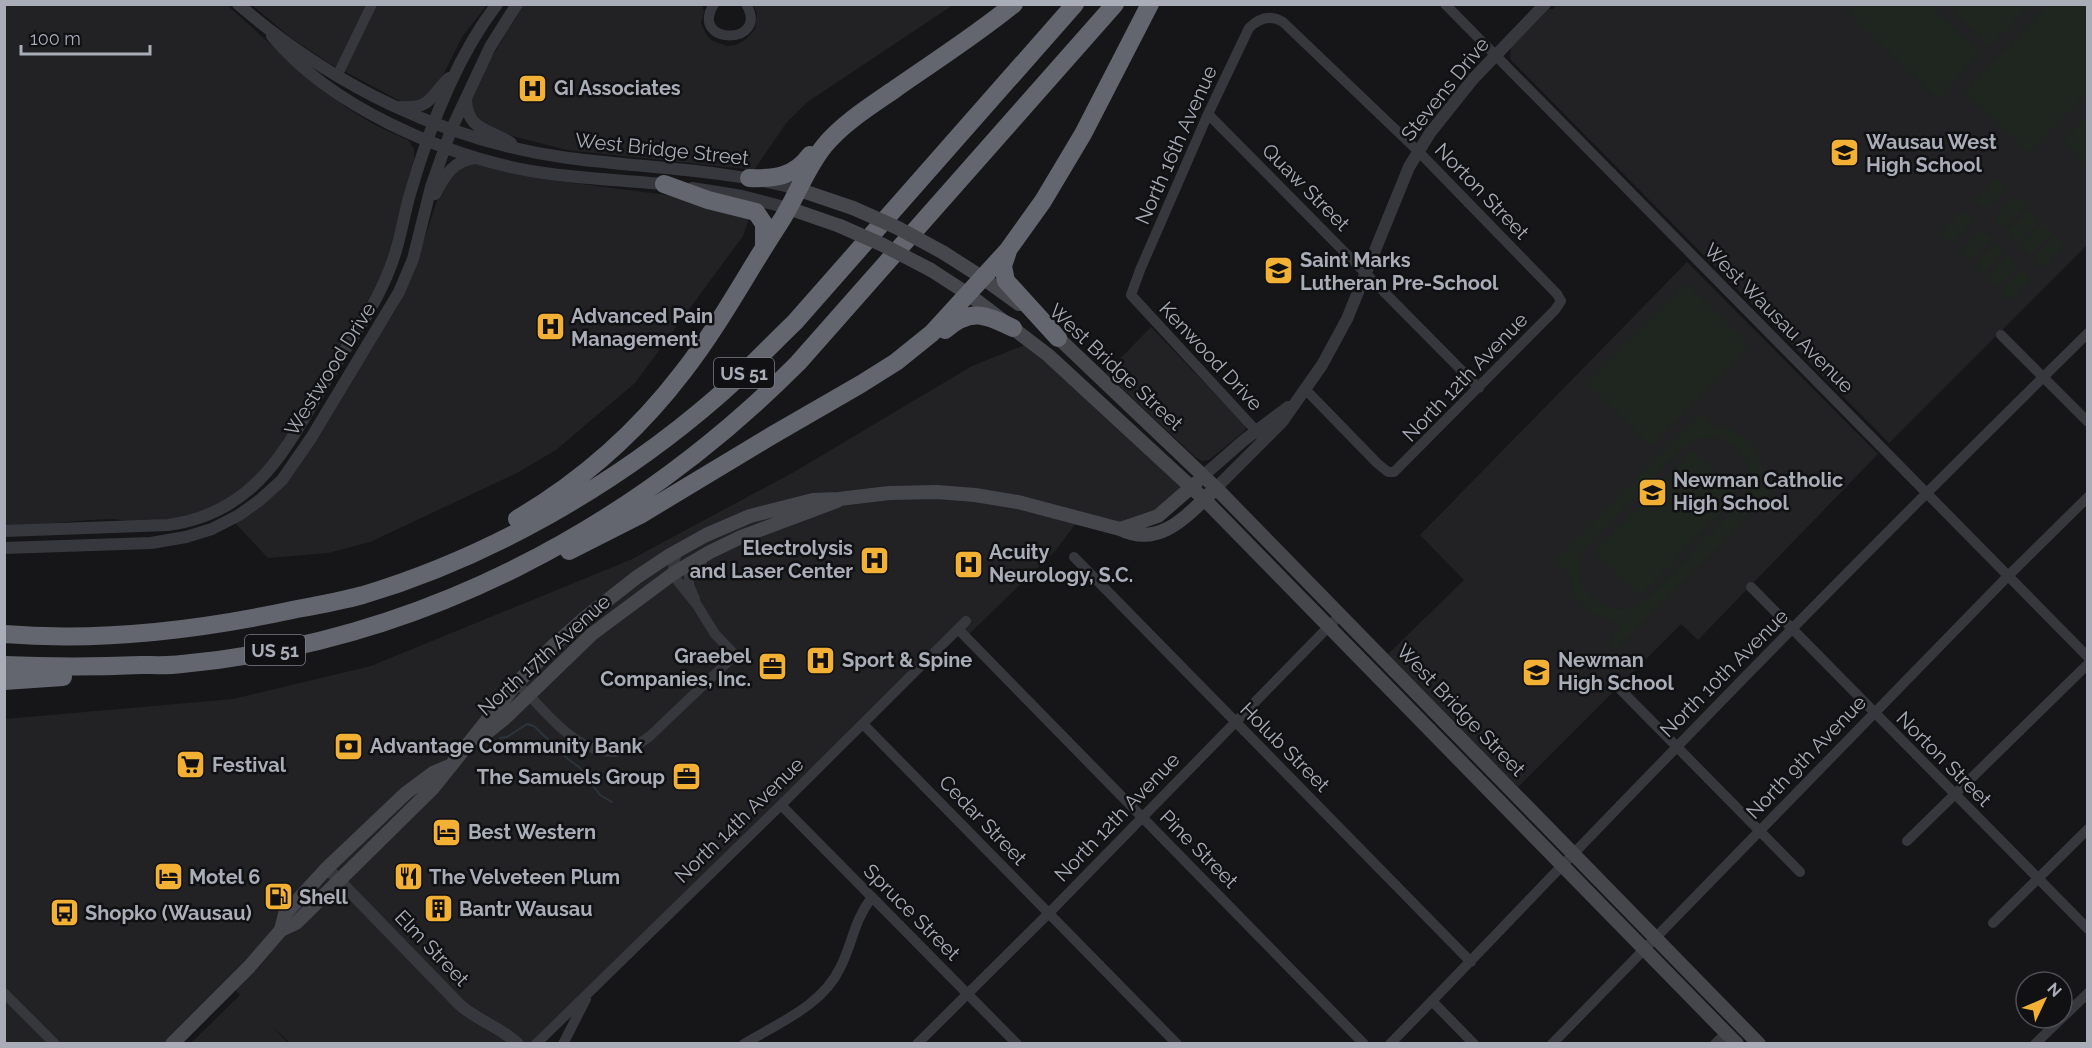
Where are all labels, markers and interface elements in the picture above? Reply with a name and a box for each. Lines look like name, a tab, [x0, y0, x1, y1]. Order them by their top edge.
scale bar	[21, 18, 150, 56]
text: 100 m	[30, 28, 81, 49]
street label: Stevens Drive	[1396, 32, 1494, 146]
street label: North 16th Avenue	[1130, 62, 1222, 228]
hospital icon: GI Associates	[517, 72, 549, 104]
place label: GI Associates	[554, 76, 681, 100]
street label: West Bridge Street	[574, 128, 750, 170]
place label: Wausau West High School	[1866, 130, 1997, 177]
school or university icon: Wausau West High School	[1829, 137, 1861, 169]
street label: Quaw Street	[1257, 138, 1355, 236]
street label: Norton Street	[1430, 138, 1534, 244]
street label: West Wausau Avenue	[1699, 238, 1859, 398]
place label: Saint Marks Lutheran Pre-School	[1300, 248, 1499, 295]
school or university icon: Saint Marks Lutheran Pre-School	[1263, 255, 1295, 287]
street label: Kenwood Drive	[1154, 296, 1268, 416]
street label: Westwood Drive	[279, 298, 381, 440]
street label: West Bridge Street	[1044, 299, 1188, 436]
place label: Advanced Pain Management	[571, 304, 713, 351]
street label: North 12th Avenue	[1397, 307, 1533, 446]
hospital icon: Advanced Pain Management	[534, 311, 566, 343]
road number: US 51	[714, 358, 774, 388]
place label: Newman Catholic High School	[1673, 468, 1843, 515]
school or university icon: Newman Catholic High School	[1636, 476, 1668, 508]
place label: Electrolysis and Laser Center	[690, 536, 853, 583]
place label: Acuity Neurology, S.C.	[989, 540, 1133, 587]
hospital icon: Electrolysis and Laser Center	[858, 544, 890, 576]
hospital icon: Acuity Neurology, S.C.	[952, 548, 984, 580]
street label: North 17th Avenue	[473, 589, 615, 721]
street label: North 10th Avenue	[1655, 604, 1793, 742]
road number: US 51	[245, 635, 305, 665]
street label: West Bridge Street	[1392, 639, 1530, 781]
place label: Graebel Companies, Inc.	[600, 644, 752, 691]
hospital icon: Sport & Spine	[805, 644, 837, 676]
place label: Sport & Spine	[842, 648, 972, 672]
place label: Newman High School	[1558, 648, 1674, 695]
office icon: Graebel Companies, Inc.	[756, 651, 788, 683]
school or university icon: Newman High School	[1521, 656, 1553, 688]
street label: North 9th Avenue	[1741, 690, 1871, 824]
street label: Holub Street	[1235, 697, 1335, 797]
street label: Norton Street	[1891, 706, 1997, 812]
bank icon: Advantage Community Bank	[333, 730, 365, 762]
place label: Advantage Community Bank	[370, 734, 644, 758]
street label: North 12th Avenue	[1049, 747, 1185, 886]
supermarket icon: Festival	[175, 749, 207, 781]
street label: North 14th Avenue	[669, 752, 809, 888]
place label: Festival	[212, 753, 287, 777]
office icon: The Samuels Group	[670, 761, 702, 793]
place label: The Samuels Group	[477, 765, 665, 789]
street label: Cedar Street	[934, 770, 1032, 870]
street label: Pine Street	[1155, 805, 1243, 893]
hotel icon: Best Western	[431, 816, 463, 848]
place label: Best Western	[468, 820, 596, 844]
street label: Spruce Street	[859, 859, 965, 965]
hotel icon: Motel 6	[152, 861, 184, 893]
restaurant icon: The Velveteen Plum	[392, 861, 424, 893]
place label: Motel 6	[189, 865, 260, 889]
place label: The Velveteen Plum	[429, 865, 620, 889]
fuel station icon: Shell	[262, 881, 294, 913]
place label: Shell	[299, 885, 349, 909]
building icon: Bantr Wausau	[422, 893, 454, 925]
bus stop icon: Shopko (Wausau)	[48, 897, 80, 929]
place label: Bantr Wausau	[459, 897, 593, 921]
place label: Shopko (Wausau)	[85, 901, 252, 925]
street label: Elm Street	[390, 905, 474, 991]
north arrow	[2014, 970, 2074, 1030]
text: N	[2043, 979, 2066, 1001]

